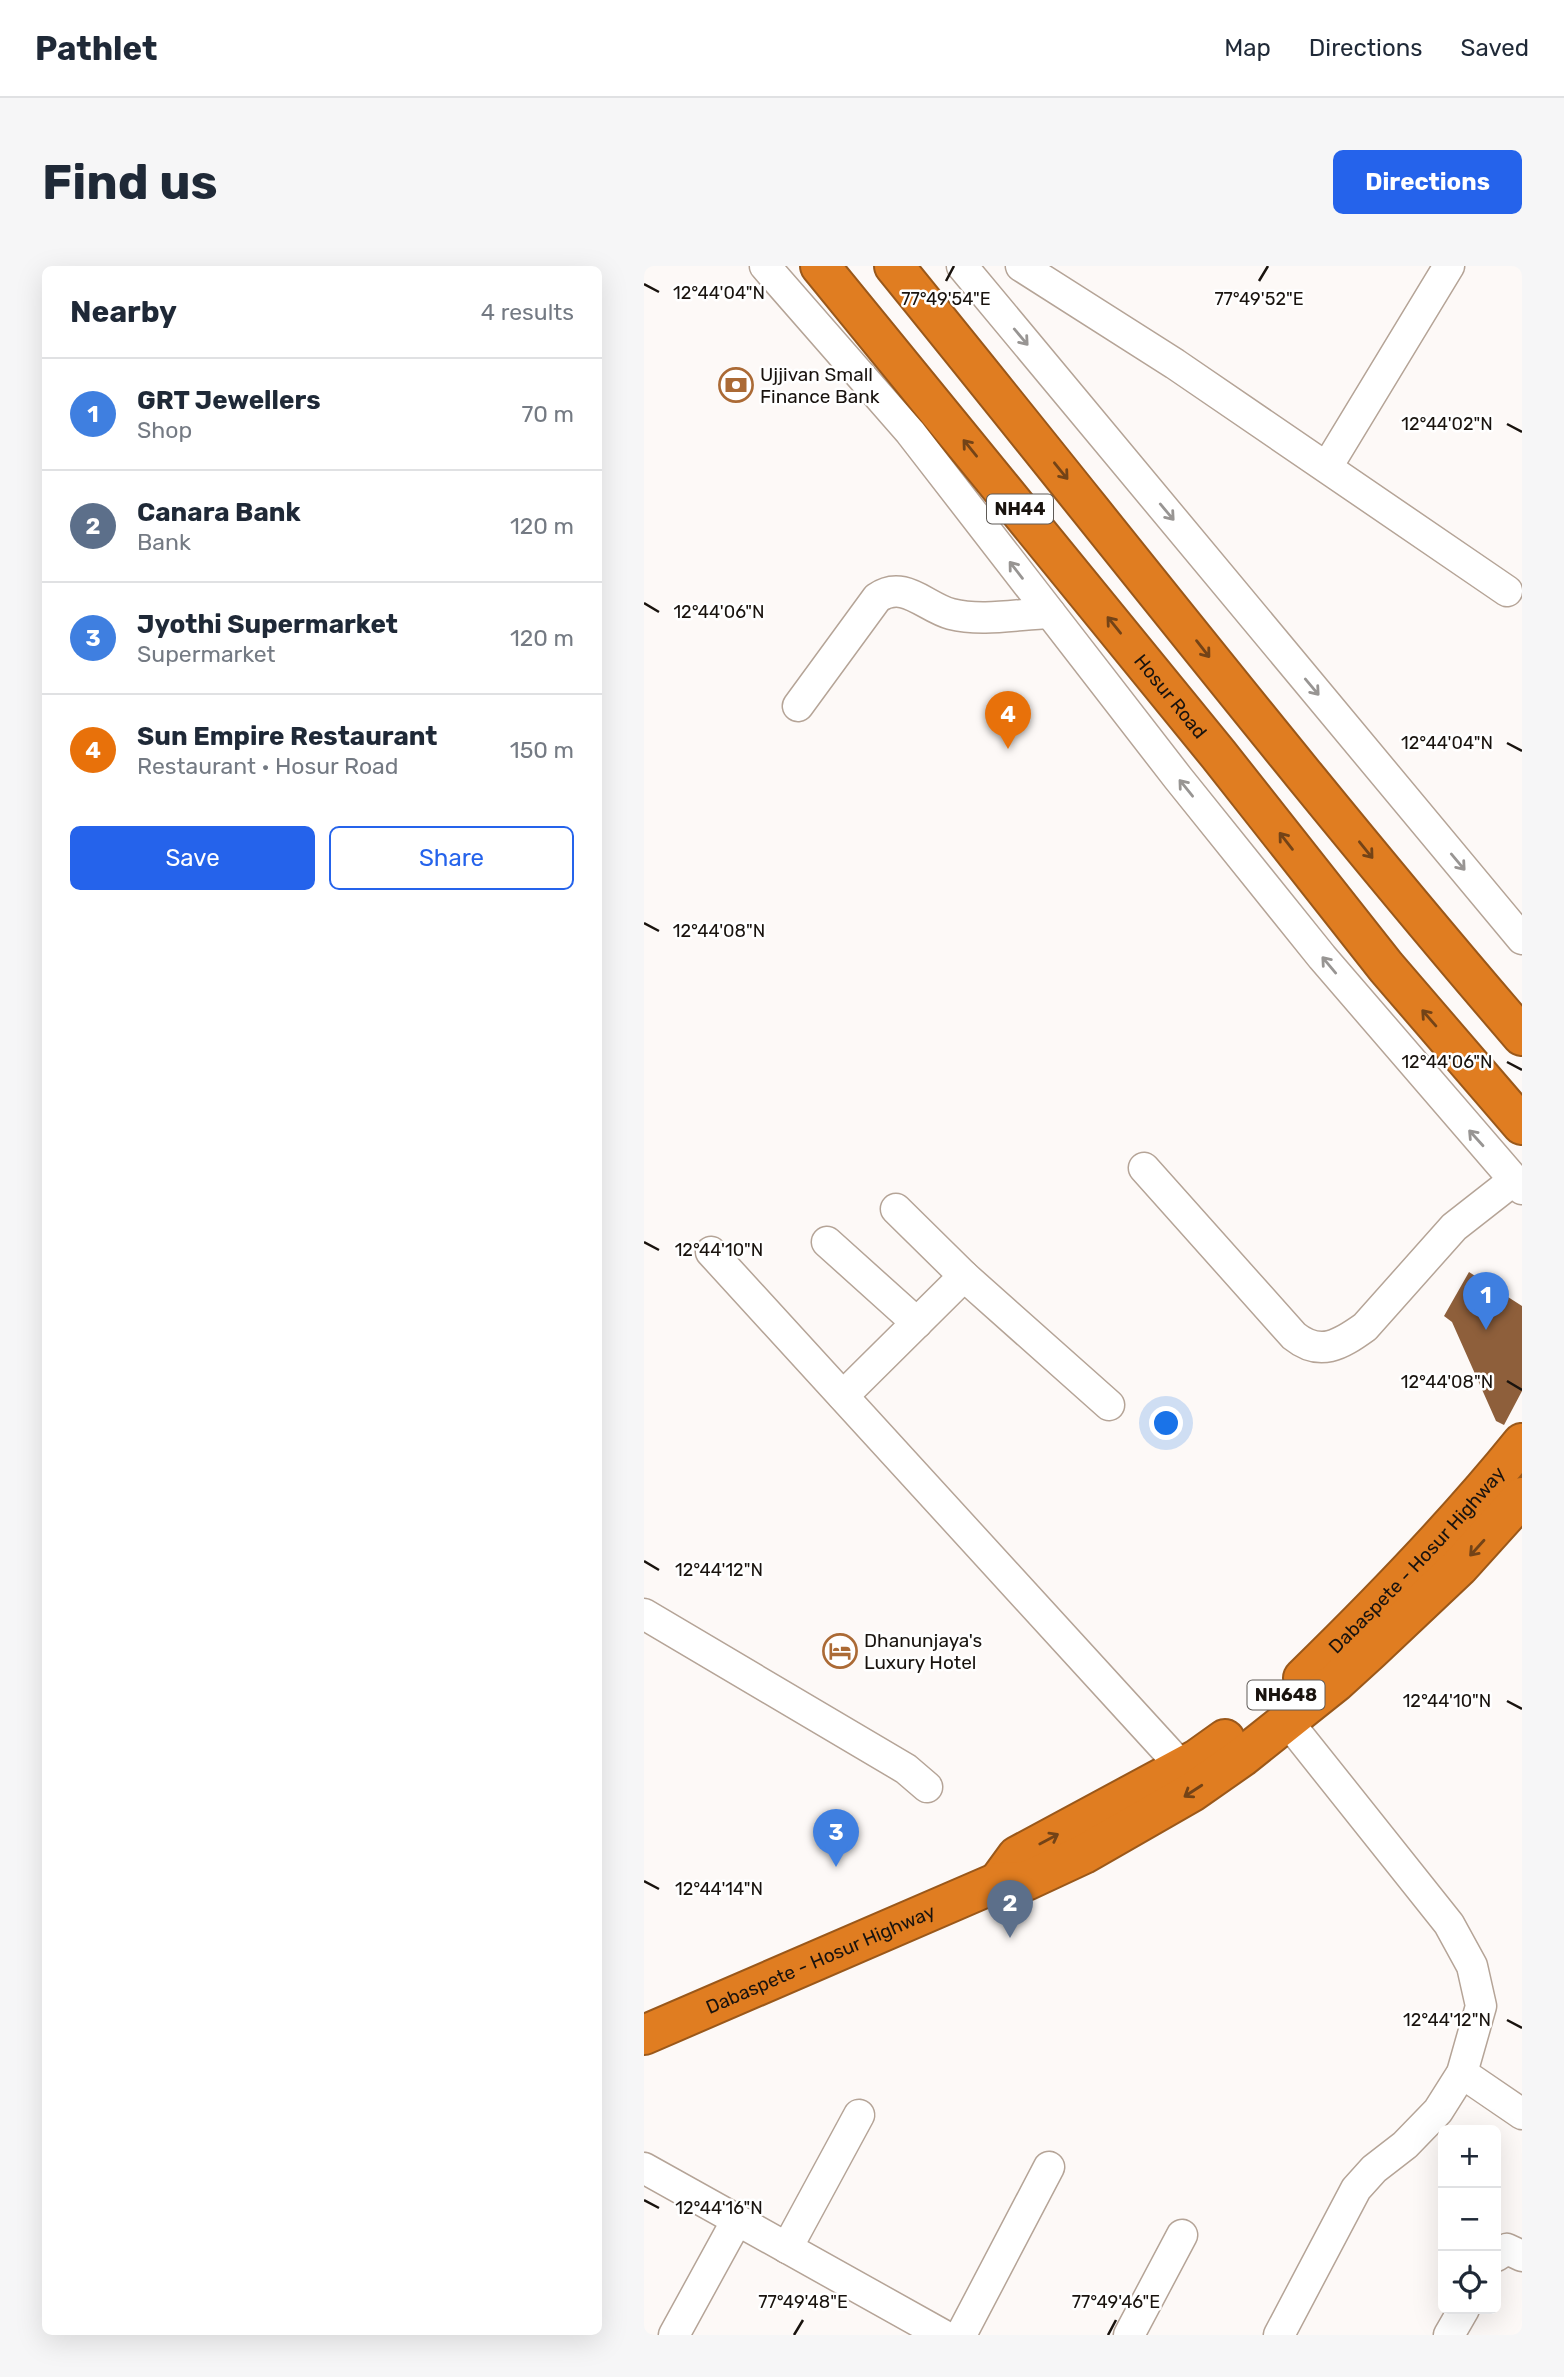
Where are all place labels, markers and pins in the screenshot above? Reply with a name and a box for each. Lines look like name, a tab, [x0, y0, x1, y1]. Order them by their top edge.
place label: Ujjivan Small Finance Bank	[760, 363, 880, 408]
bank icon: Ujjivan Small Finance Bank	[717, 366, 755, 404]
pin: 4	[985, 691, 1031, 749]
pin: 1	[1463, 1272, 1509, 1330]
place label: Dhanunjaya's Luxury Hotel	[864, 1629, 982, 1674]
hotel icon: Dhanunjaya's Luxury Hotel	[821, 1632, 859, 1670]
pin: 3	[813, 1809, 859, 1867]
pin: 2	[987, 1880, 1033, 1938]

